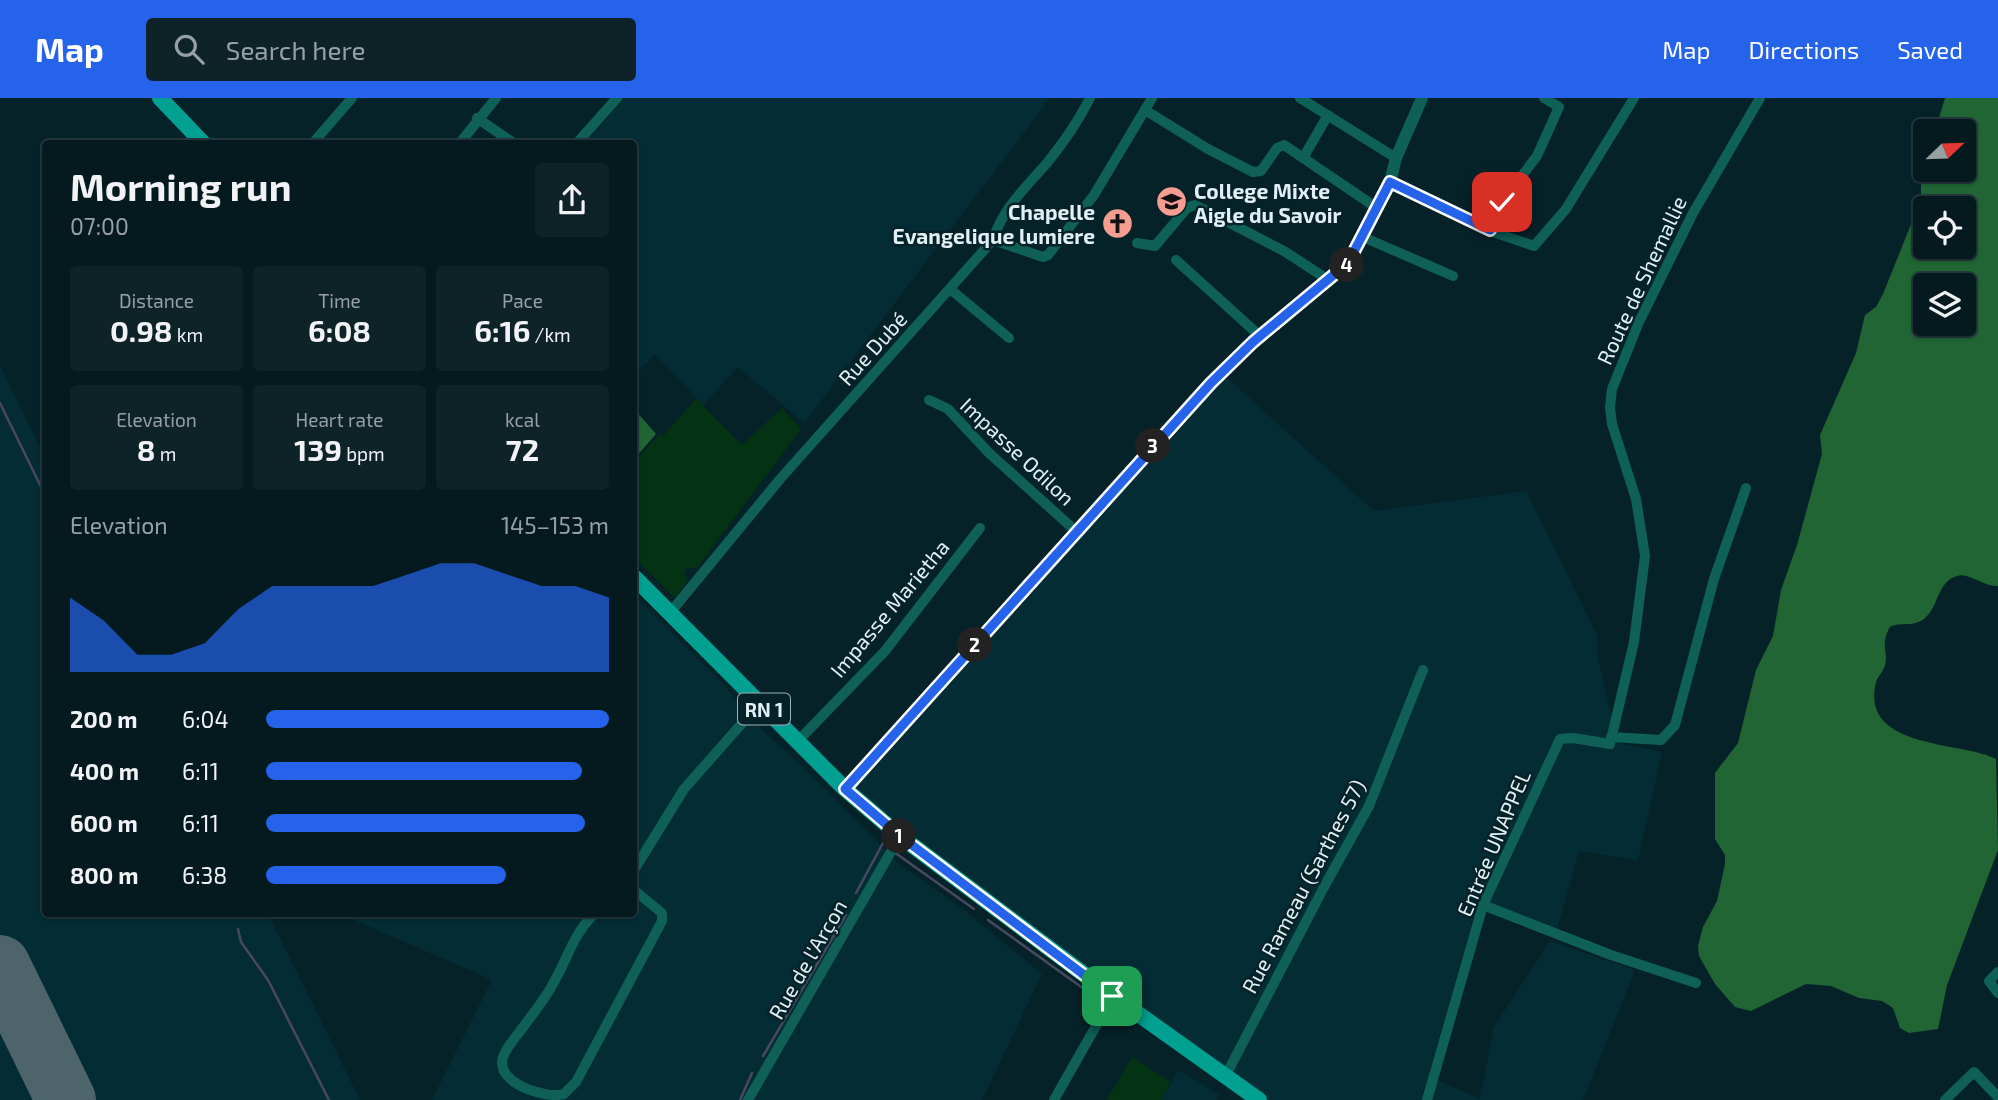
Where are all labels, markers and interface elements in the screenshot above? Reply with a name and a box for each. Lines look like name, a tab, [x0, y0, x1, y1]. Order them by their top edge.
search box	[146, 18, 636, 81]
text: Map	[35, 29, 104, 69]
icon: search	[170, 30, 208, 68]
text: Search here	[226, 34, 365, 65]
text: Map	[1662, 35, 1710, 64]
text: Directions	[1748, 35, 1859, 64]
text: Saved	[1897, 35, 1963, 64]
north arrow	[1913, 119, 1976, 182]
map controls	[1913, 119, 1976, 336]
text: Morning run	[70, 163, 291, 209]
button: share	[535, 163, 609, 237]
pin	[1472, 172, 1532, 232]
place label: College Mixte Aigle du Savoir	[1194, 178, 1342, 227]
icon: check	[1483, 183, 1521, 221]
school or university icon: College Mixte Aigle du Savoir	[1154, 185, 1188, 219]
street label: Route de Shemallie	[1591, 192, 1691, 368]
button: locate	[1913, 196, 1976, 259]
place label: Chapelle Evangelique lumiere	[893, 199, 1095, 248]
church icon: Chapelle Evangelique lumiere	[1101, 206, 1135, 240]
text: 07:00	[70, 212, 129, 240]
pin: 4	[1330, 248, 1364, 282]
text: 4	[1340, 253, 1353, 276]
button: layers	[1913, 273, 1976, 336]
text: Distance	[119, 289, 194, 312]
text: Time	[318, 289, 361, 312]
text: Pace	[502, 289, 543, 312]
street label: Rue Dubé	[833, 306, 911, 390]
text: 0.98	[110, 312, 173, 348]
text: 6:08	[308, 312, 371, 348]
text: 6:16	[474, 312, 530, 348]
text: km	[173, 323, 203, 346]
text: /km	[530, 323, 571, 346]
street label: Impasse Odilon	[956, 392, 1080, 510]
text: Elevation	[116, 408, 197, 431]
text: Heart rate	[296, 408, 383, 431]
text: kcal	[505, 408, 540, 431]
pin: 3	[1136, 428, 1170, 464]
text: 8	[137, 431, 155, 467]
text: 139	[294, 431, 342, 467]
text: 72	[506, 431, 539, 467]
text: 3	[1147, 434, 1158, 457]
text: m	[155, 442, 176, 465]
text: bpm	[342, 442, 385, 465]
text: Elevation	[70, 511, 168, 539]
text: 145–153 m	[501, 511, 609, 539]
street label: Impasse Marietha	[824, 534, 954, 682]
pin: 2	[958, 628, 992, 662]
text: 2	[969, 633, 980, 656]
road number: RN 1	[738, 694, 790, 724]
text: 200 m	[70, 705, 138, 733]
text: 6:04	[182, 705, 229, 733]
text: 400 m	[70, 757, 139, 785]
text: 6:11	[182, 757, 219, 785]
street label: Entrée UNAPPEL	[1451, 766, 1535, 920]
street label: Rue Rameau (Sarthes 57)	[1236, 775, 1370, 997]
text: 600 m	[70, 809, 138, 837]
text: 6:11	[182, 809, 219, 837]
pin: 1	[881, 818, 916, 854]
text: 1	[894, 824, 903, 847]
text: 800 m	[70, 861, 139, 889]
text: 6:38	[182, 861, 227, 889]
street label: Rue de l'Arçon	[763, 895, 853, 1024]
pin	[1082, 966, 1142, 1026]
icon: arrive	[1093, 977, 1131, 1015]

